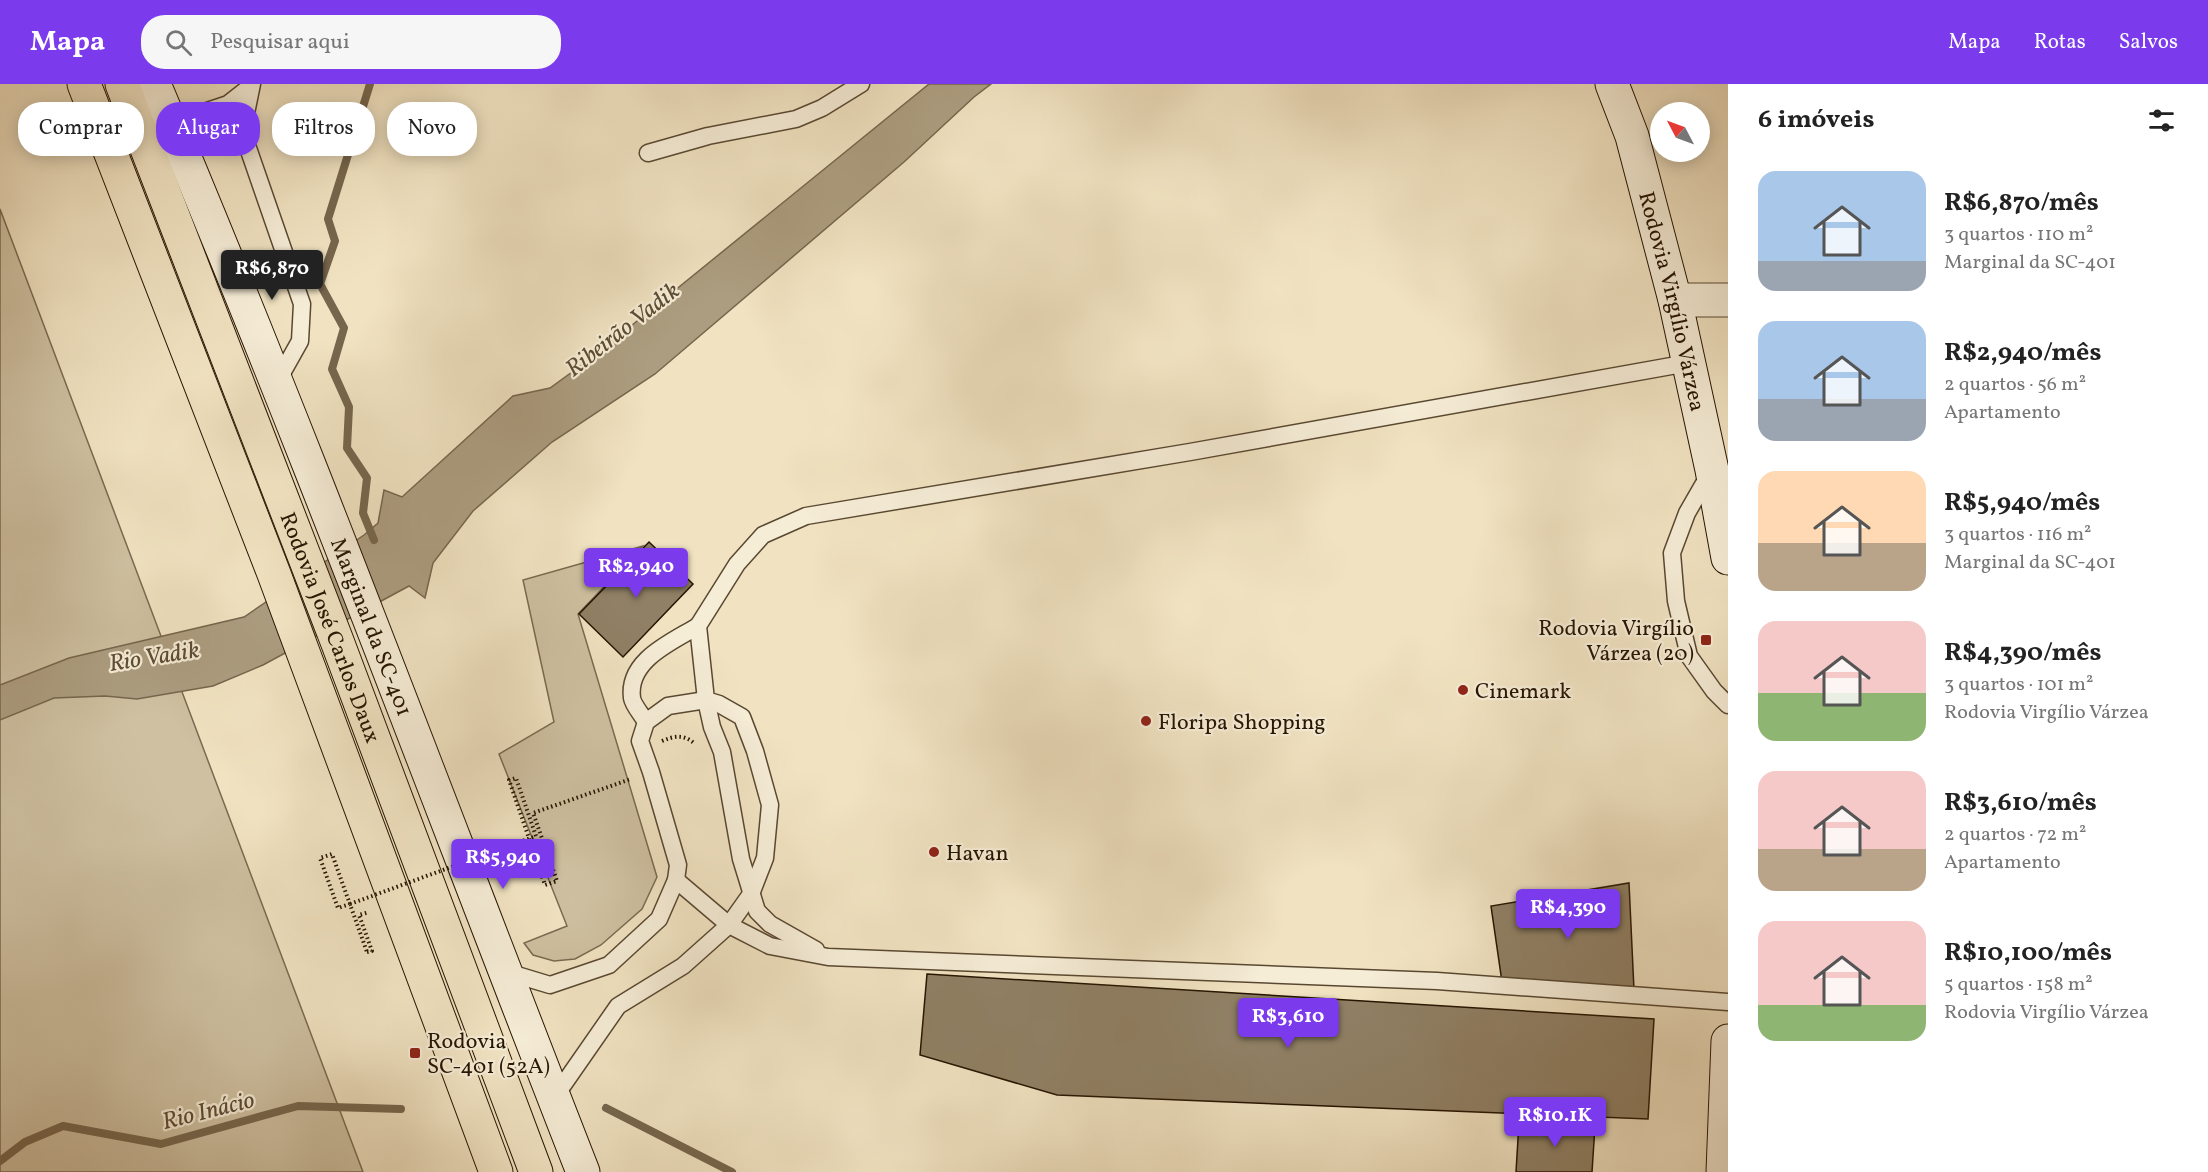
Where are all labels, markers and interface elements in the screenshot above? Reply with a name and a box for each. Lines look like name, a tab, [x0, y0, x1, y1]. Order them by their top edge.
search box	[141, 15, 561, 69]
text: Mapa	[30, 23, 105, 62]
icon: search	[162, 26, 195, 59]
text: Pesquisar aqui	[210, 27, 350, 58]
text: Mapa	[1948, 28, 2001, 57]
text: Rotas	[2034, 28, 2086, 57]
text: Salvos	[2119, 28, 2178, 57]
chip: Comprar	[18, 102, 144, 156]
chip: Alugar	[156, 102, 260, 156]
chip: Filtros	[272, 102, 375, 156]
chip: Novo	[387, 102, 477, 156]
north arrow	[1650, 102, 1710, 162]
map controls	[1650, 102, 1710, 162]
text: 6 imóveis	[1758, 102, 1874, 138]
icon: filters	[2145, 104, 2178, 137]
text: R$6,870/mês	[1944, 185, 2099, 221]
street label: Rodovia Virgílio Várzea	[1629, 188, 1712, 415]
icon: home	[1806, 195, 1878, 267]
text: 3 quartos · 110 m²	[1944, 221, 2093, 249]
text: Marginal da SC-401	[1944, 249, 2116, 277]
pin: R$6,870	[217, 250, 327, 301]
text: R$6,870	[235, 255, 309, 283]
water label: Ribeirão Vadik	[559, 275, 688, 386]
text: R$2,940/mês	[1944, 335, 2101, 371]
icon: home	[1806, 345, 1878, 417]
text: 2 quartos · 56 m²	[1944, 371, 2086, 399]
text: Apartamento	[1944, 399, 2061, 427]
text: R$5,940/mês	[1944, 485, 2100, 521]
icon: home	[1806, 495, 1878, 567]
street label: Rodovia José Carlos Daux	[271, 508, 387, 748]
text: 3 quartos · 116 m²	[1944, 521, 2091, 549]
street label: Marginal da SC-401	[321, 534, 419, 721]
pin: R$2,940	[581, 548, 691, 599]
text: Marginal da SC-401	[1944, 549, 2116, 577]
text: R$2,940	[598, 553, 674, 581]
place label: Rodovia Virgílio Várzea (20)	[1538, 614, 1694, 670]
marker: Rodovia Virgílio Várzea (20)	[1699, 633, 1713, 647]
water label: Rio Vadik	[107, 634, 202, 682]
text: R$4,390/mês	[1944, 635, 2101, 671]
icon: home	[1806, 645, 1878, 717]
text: 3 quartos · 101 m²	[1944, 671, 2093, 699]
place label: Cinemark	[1475, 677, 1571, 708]
marker: Cinemark	[1456, 683, 1470, 697]
text: Rodovia Virgílio Várzea	[1944, 699, 2149, 727]
place label: Floripa Shopping	[1158, 708, 1326, 739]
marker: Floripa Shopping	[1139, 714, 1153, 728]
text: R$3,610/mês	[1944, 785, 2097, 821]
icon: home	[1806, 795, 1878, 867]
text: 2 quartos · 72 m²	[1944, 821, 2086, 849]
pin: R$5,940	[448, 839, 558, 890]
place label: Havan	[946, 839, 1009, 870]
text: R$5,940	[465, 844, 541, 872]
marker: Havan	[927, 845, 941, 859]
text: Apartamento	[1944, 849, 2061, 877]
pin: R$4,390	[1513, 889, 1623, 940]
text: R$4,390	[1530, 894, 1606, 922]
text: R$10,100/mês	[1944, 935, 2112, 971]
icon: home	[1806, 945, 1878, 1017]
text: 5 quartos · 158 m²	[1944, 971, 2093, 999]
pin: R$3,610	[1233, 998, 1343, 1049]
text: Rodovia Virgílio Várzea	[1944, 999, 2149, 1027]
text: R$3,610	[1252, 1003, 1324, 1031]
place label: Rodovia SC-401 (52A)	[427, 1027, 550, 1083]
marker: Rodovia SC-401 (52A)	[408, 1046, 422, 1060]
water label: Rio Inácio	[159, 1084, 258, 1140]
pin: R$10.1K	[1500, 1097, 1610, 1148]
text: R$10.1K	[1518, 1102, 1592, 1130]

